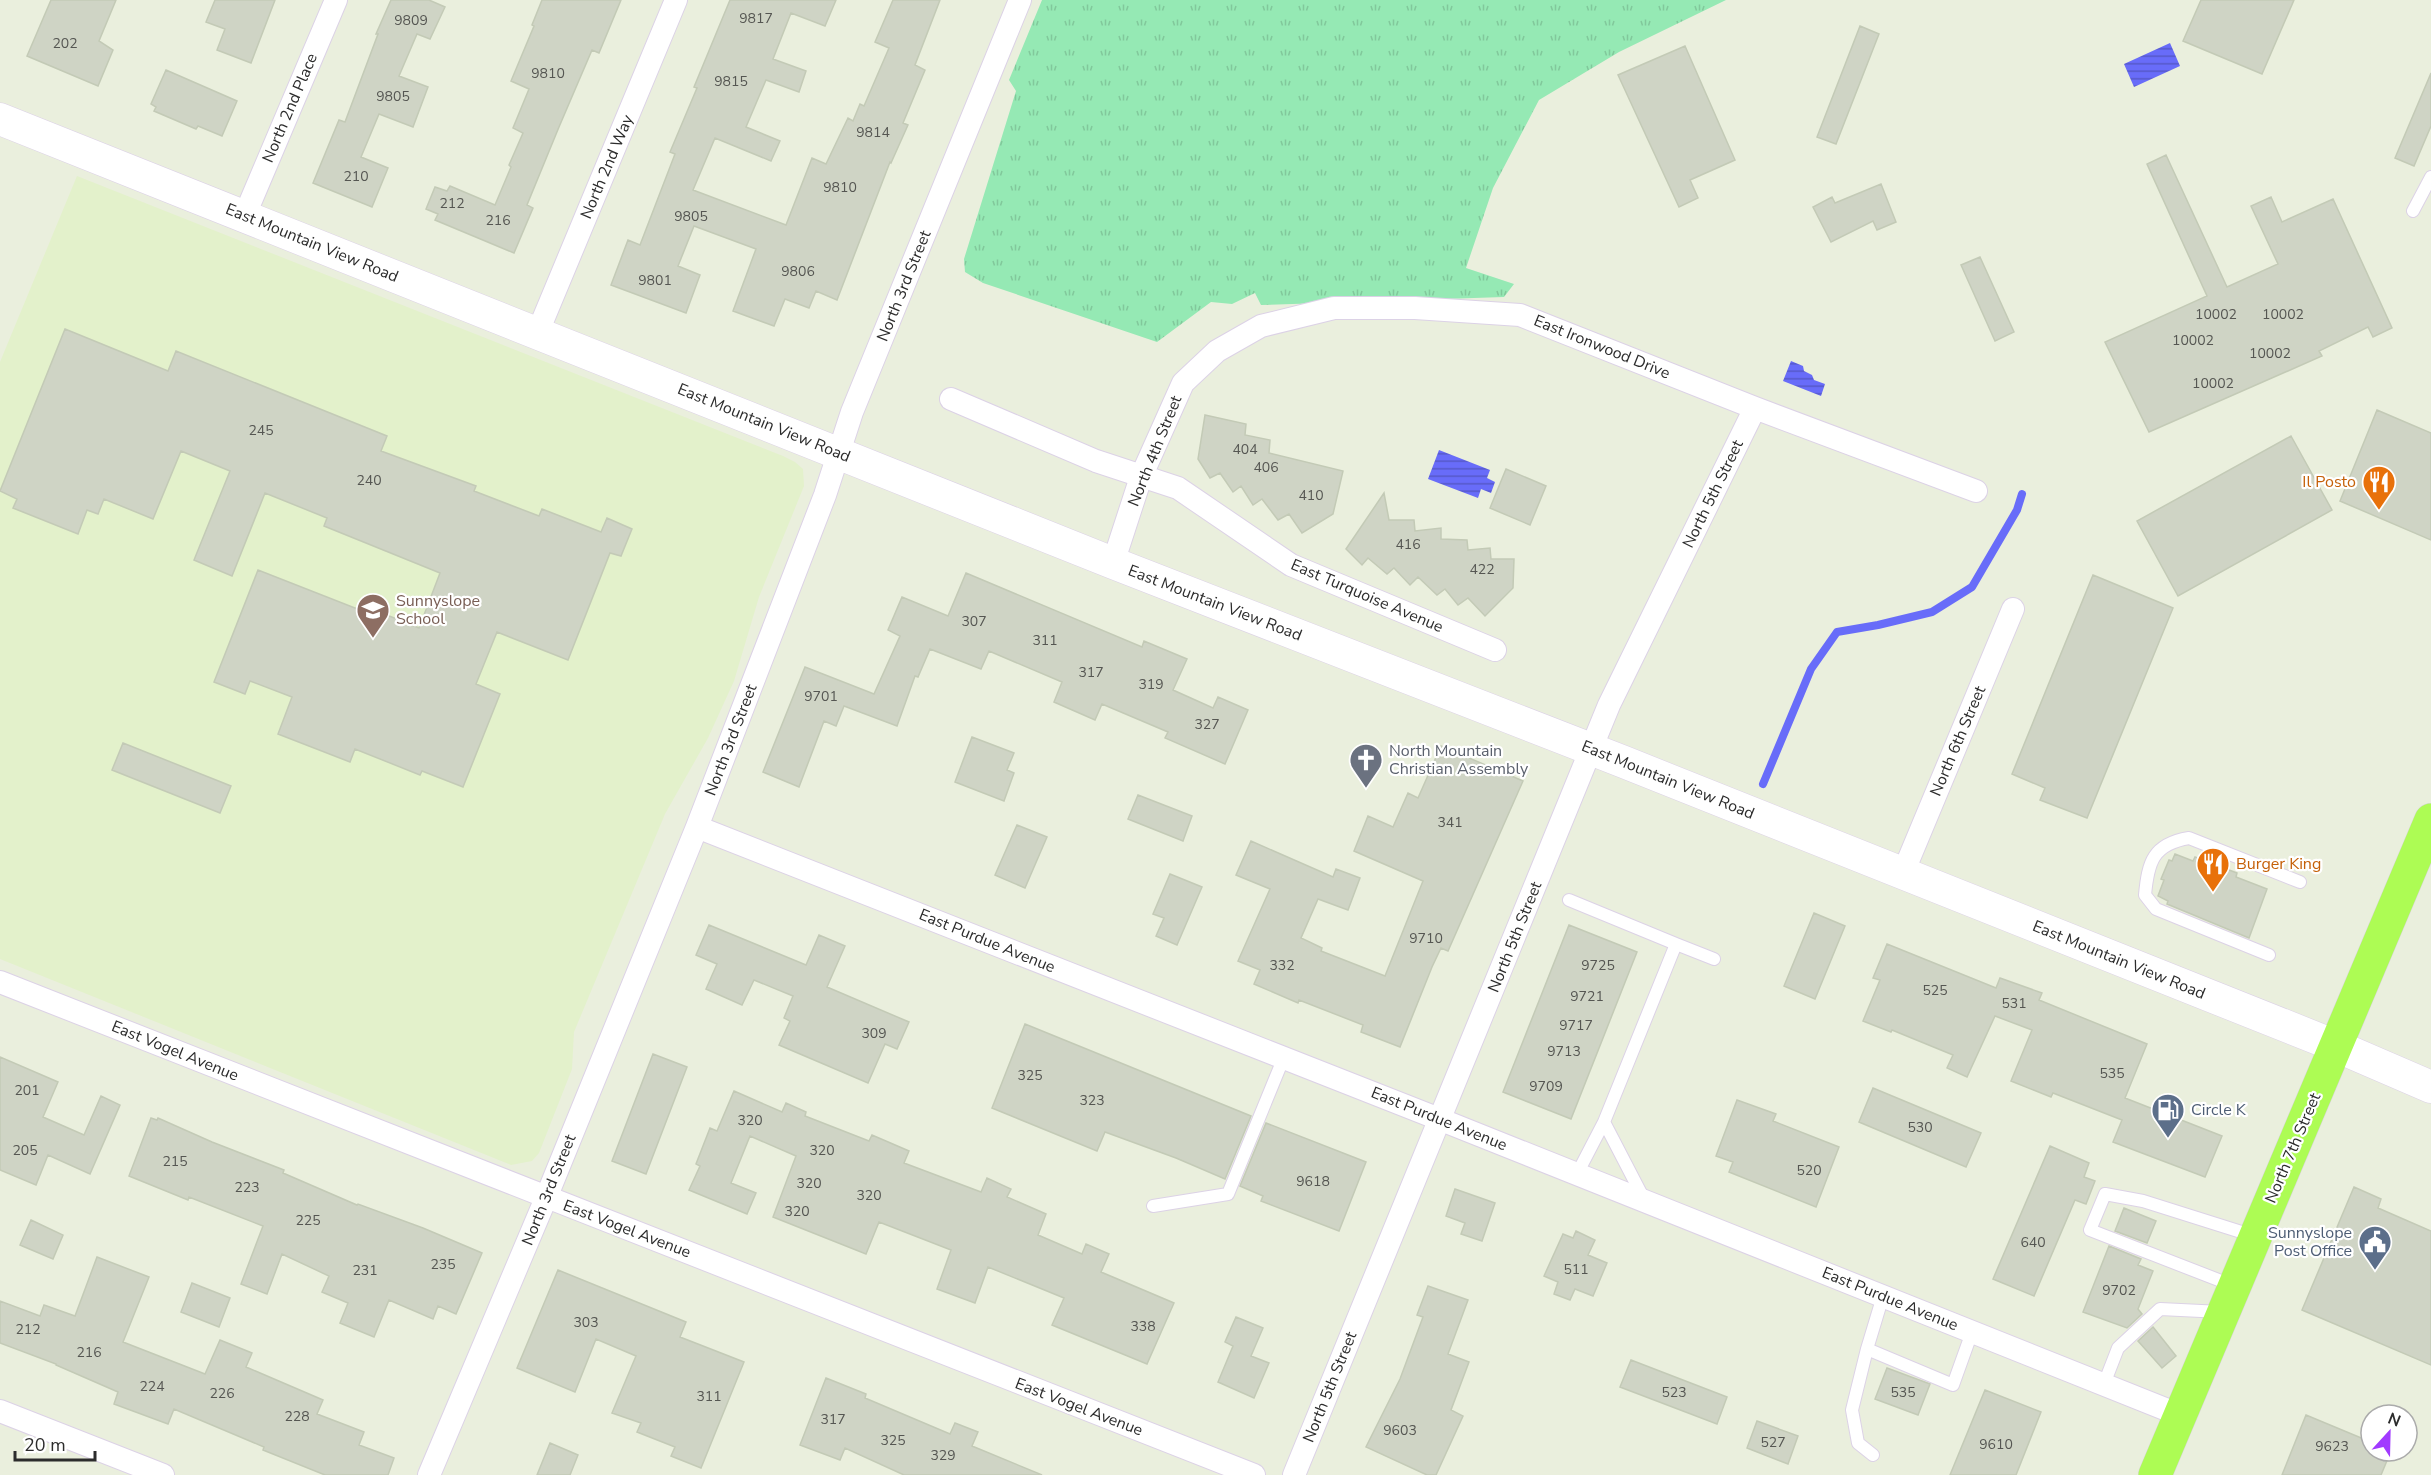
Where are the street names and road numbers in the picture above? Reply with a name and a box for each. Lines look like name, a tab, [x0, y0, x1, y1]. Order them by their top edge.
street label: North 2nd Place	[257, 50, 323, 166]
street label: North 2nd Way	[575, 111, 639, 222]
street label: East Mountain View Road	[222, 198, 402, 288]
street label: North 3rd Street	[872, 227, 936, 345]
street label: East Ironwood Drive	[1531, 310, 1673, 384]
street label: East Mountain View Road	[674, 378, 854, 468]
street label: North 4th Street	[1123, 392, 1187, 510]
street label: North 5th Street	[1677, 436, 1749, 552]
street label: East Turquoise Avenue	[1287, 554, 1447, 638]
street label: East Mountain View Road	[1125, 560, 1305, 646]
street label: North 3rd Street	[700, 681, 763, 799]
street label: North 6th Street	[1925, 682, 1991, 799]
street label: East Mountain View Road	[1578, 735, 1758, 825]
street label: North 5th Street	[1483, 878, 1547, 996]
street label: East Purdue Avenue	[916, 904, 1058, 978]
street label: East Mountain View Road	[2029, 915, 2209, 1005]
street label: East Vogel Avenue	[108, 1015, 242, 1087]
street label: East Purdue Avenue	[1368, 1082, 1510, 1156]
street label: North 7th Street	[2260, 1089, 2326, 1206]
street label: North 3rd Street	[517, 1131, 581, 1249]
street label: East Vogel Avenue	[560, 1195, 694, 1263]
street label: East Purdue Avenue	[1819, 1262, 1961, 1336]
street label: North 5th Street	[1298, 1328, 1362, 1446]
street label: East Vogel Avenue	[1012, 1373, 1146, 1441]

